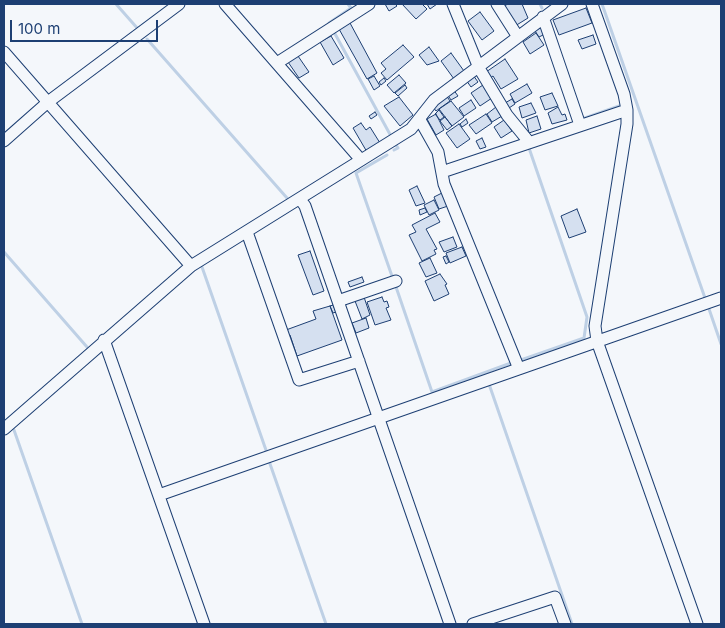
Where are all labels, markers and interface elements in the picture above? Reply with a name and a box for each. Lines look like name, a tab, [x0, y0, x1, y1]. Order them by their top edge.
scale bar	[12, 10, 160, 42]
text: 100 m	[18, 19, 60, 38]

